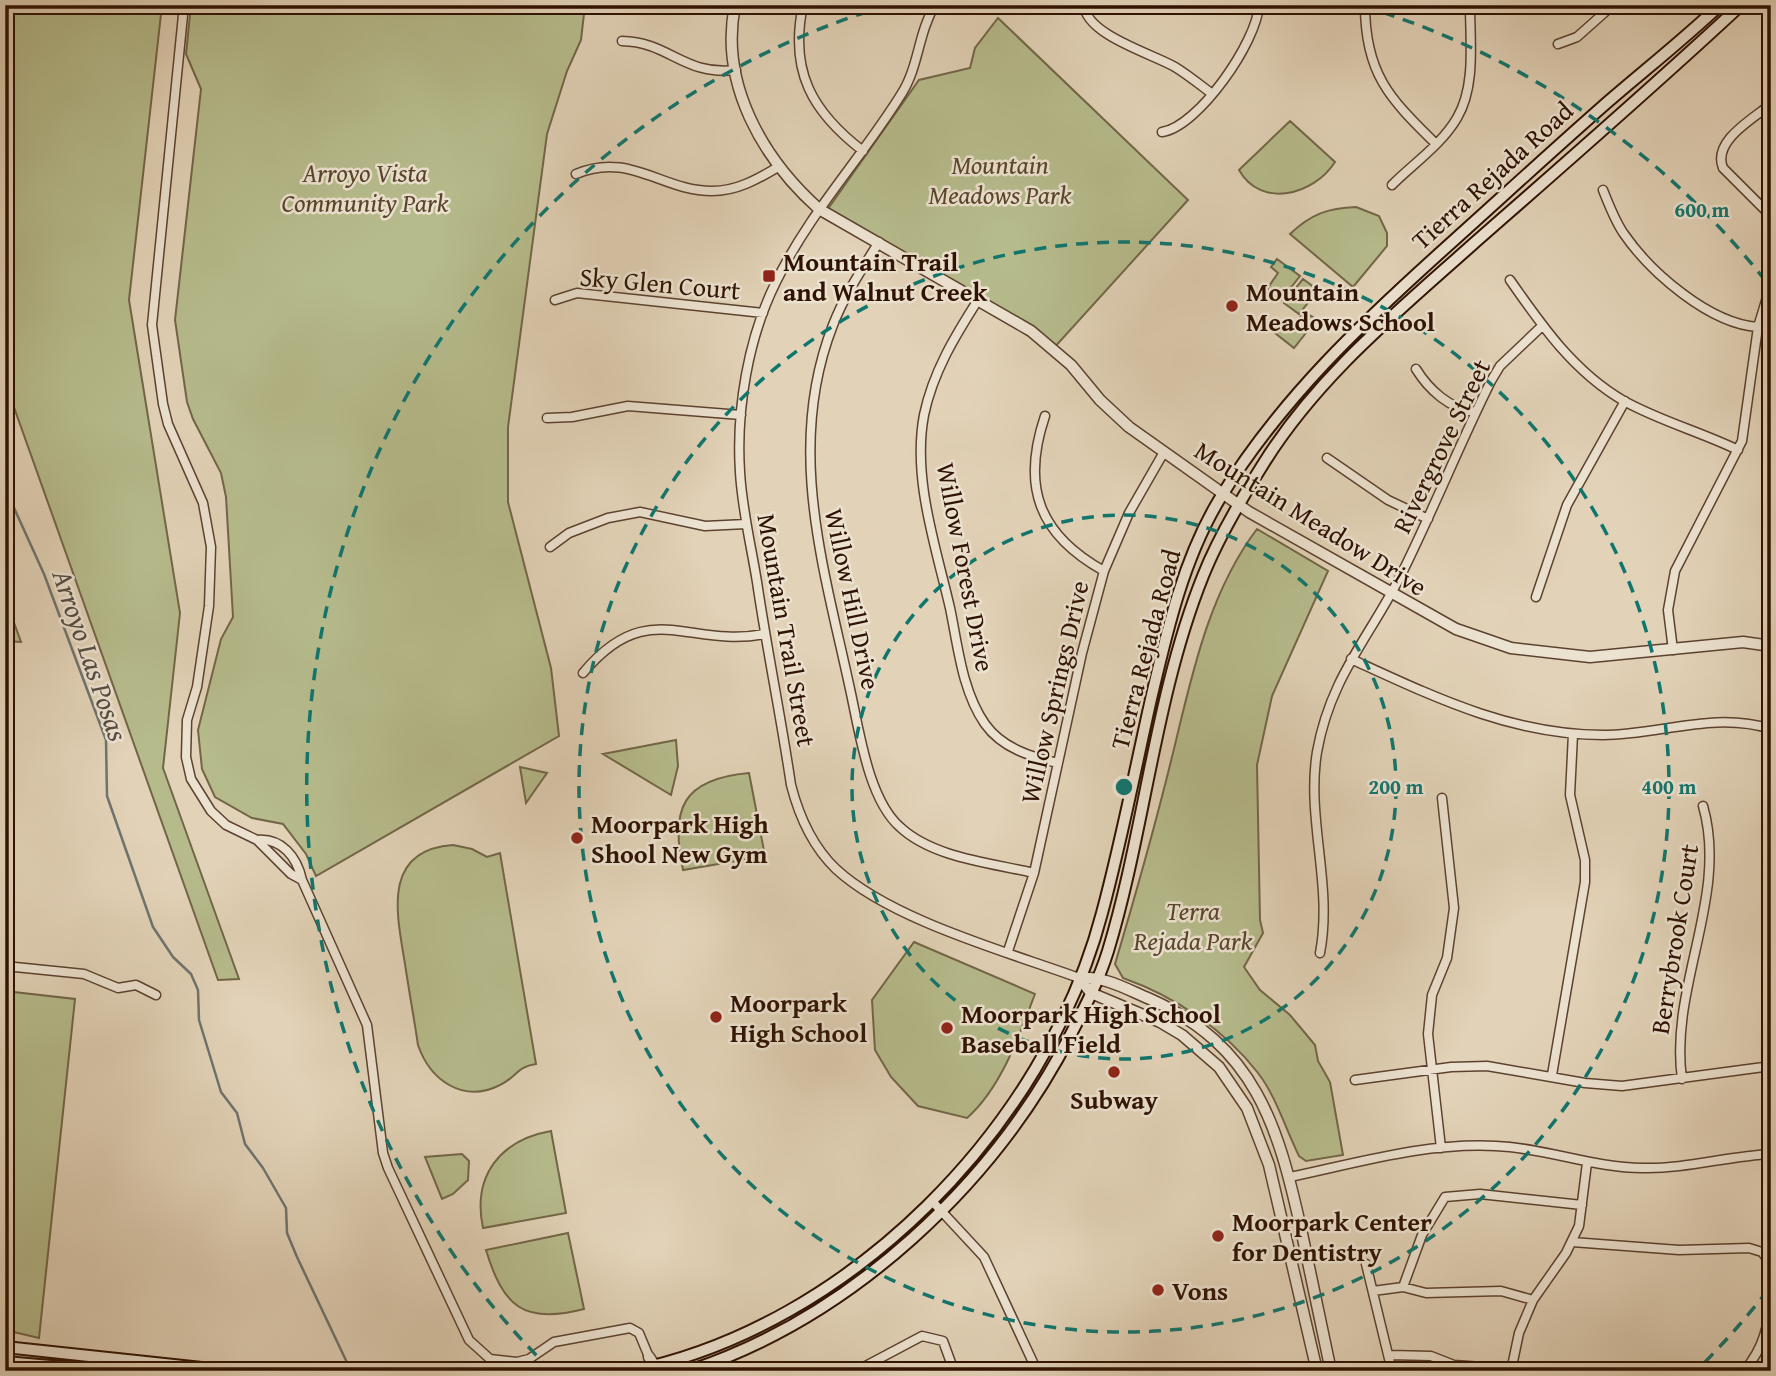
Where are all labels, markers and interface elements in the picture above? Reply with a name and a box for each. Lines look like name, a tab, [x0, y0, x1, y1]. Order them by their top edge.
street label: Tierra Rejada Road	[1402, 92, 1582, 258]
park label: Mountain Meadows Park	[929, 145, 1072, 214]
park label: Arroyo Vista Community Park	[282, 153, 449, 222]
text: 600 m	[1674, 194, 1730, 225]
place label: Mountain Trail and Walnut Creek	[783, 242, 987, 311]
street label: Sky Glen Court	[578, 257, 742, 309]
marker: Mountain Trail and Walnut Creek	[761, 268, 777, 284]
place label: Mountain Meadows School	[1246, 272, 1435, 341]
marker: Mountain Meadows School	[1224, 298, 1240, 314]
street label: Rivergrove Street	[1382, 352, 1500, 540]
street label: Mountain Meadow Drive	[1187, 431, 1435, 605]
street label: Willow Forest Drive	[927, 459, 1005, 675]
street label: Willow Hill Drive	[815, 505, 891, 693]
street label: Mountain Trail Street	[747, 511, 827, 749]
street label: Tierra Rejada Road	[1100, 544, 1191, 754]
water label: Arroyo Las Posas	[42, 563, 140, 746]
street label: Willow Springs Drive	[1009, 577, 1099, 807]
text: 200 m	[1368, 771, 1424, 802]
text: 400 m	[1641, 771, 1697, 802]
centre of rings	[1112, 775, 1136, 799]
place label: Moorpark High Shool New Gym	[591, 804, 769, 873]
marker: Moorpark High Shool New Gym	[569, 830, 585, 846]
street label: Berrybrook Court	[1640, 841, 1708, 1037]
park label: Terra Rejada Park	[1133, 891, 1253, 960]
place label: Moorpark High School	[730, 983, 867, 1052]
place label: Moorpark High School Baseball Field	[961, 994, 1221, 1063]
marker: Moorpark High School	[708, 1009, 724, 1025]
marker: Moorpark High School Baseball Field	[939, 1020, 955, 1036]
marker: Subway	[1106, 1064, 1122, 1080]
place label: Subway	[1070, 1080, 1159, 1119]
place label: Moorpark Center for Dentistry	[1232, 1202, 1432, 1271]
marker: Moorpark Center for Dentistry	[1210, 1228, 1226, 1244]
place label: Vons	[1172, 1271, 1228, 1310]
marker: Vons	[1150, 1282, 1166, 1298]

